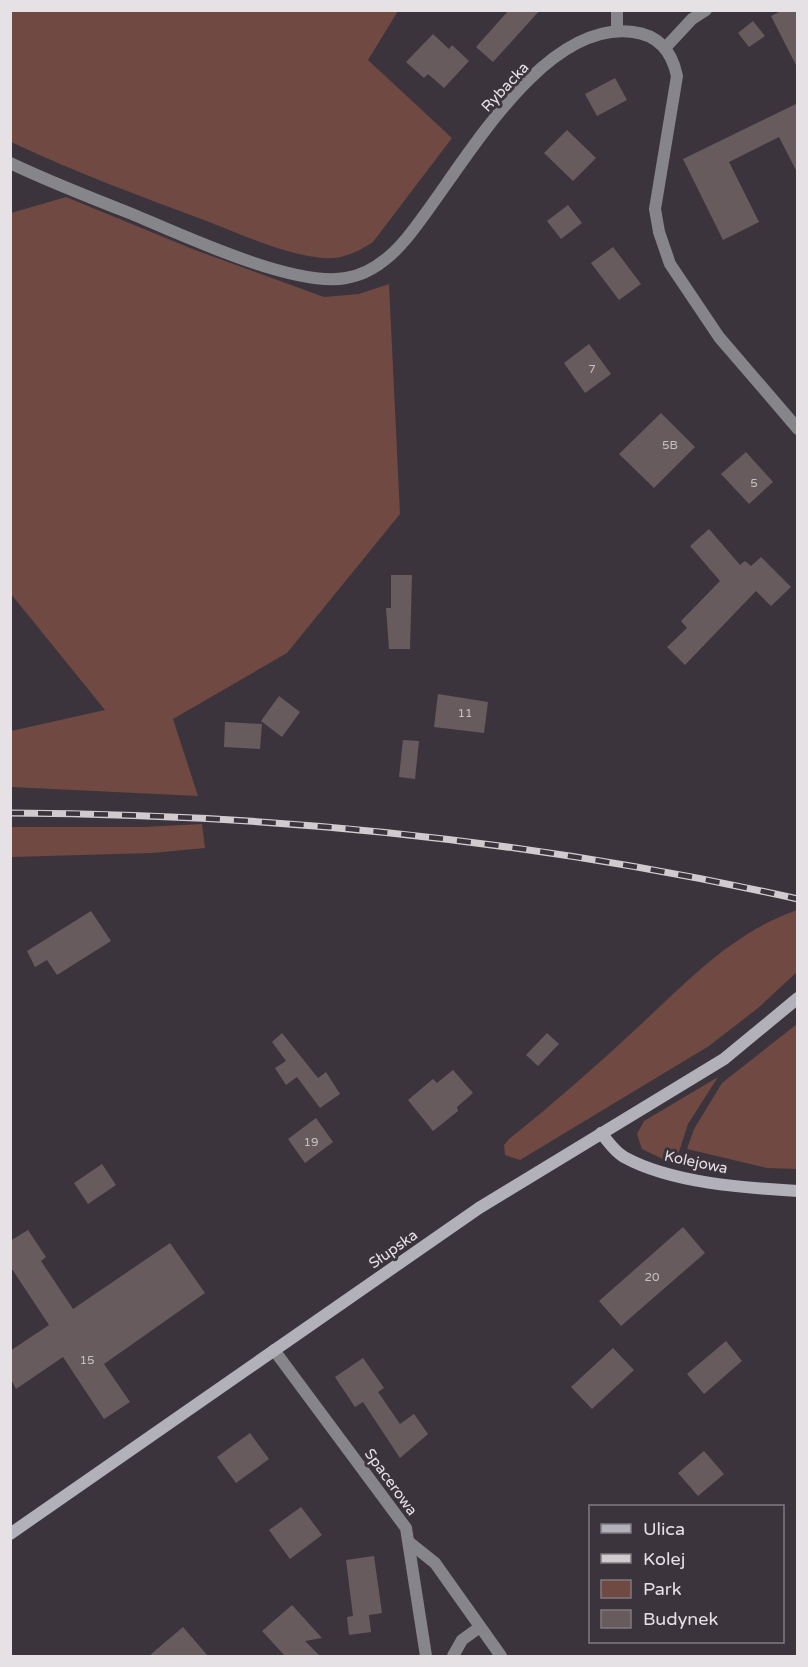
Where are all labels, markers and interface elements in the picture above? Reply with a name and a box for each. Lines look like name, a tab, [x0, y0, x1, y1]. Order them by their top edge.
street label: Rybacka	[478, 59, 532, 115]
house number: 7	[588, 362, 596, 376]
house number: 5B	[662, 438, 678, 452]
house number: 5	[750, 476, 758, 490]
house number: 11	[457, 706, 473, 720]
house number: 19	[303, 1135, 319, 1149]
street label: Kolejowa	[663, 1146, 729, 1178]
street label: Słupska	[365, 1226, 421, 1272]
house number: 20	[644, 1270, 660, 1284]
house number: 15	[79, 1353, 95, 1367]
street label: Spacerowa	[361, 1445, 421, 1519]
legend	[589, 1505, 784, 1643]
text: Ulica	[643, 1518, 685, 1540]
text: Kolej	[643, 1548, 685, 1570]
text: Park	[643, 1578, 682, 1600]
text: Budynek	[643, 1608, 718, 1630]

